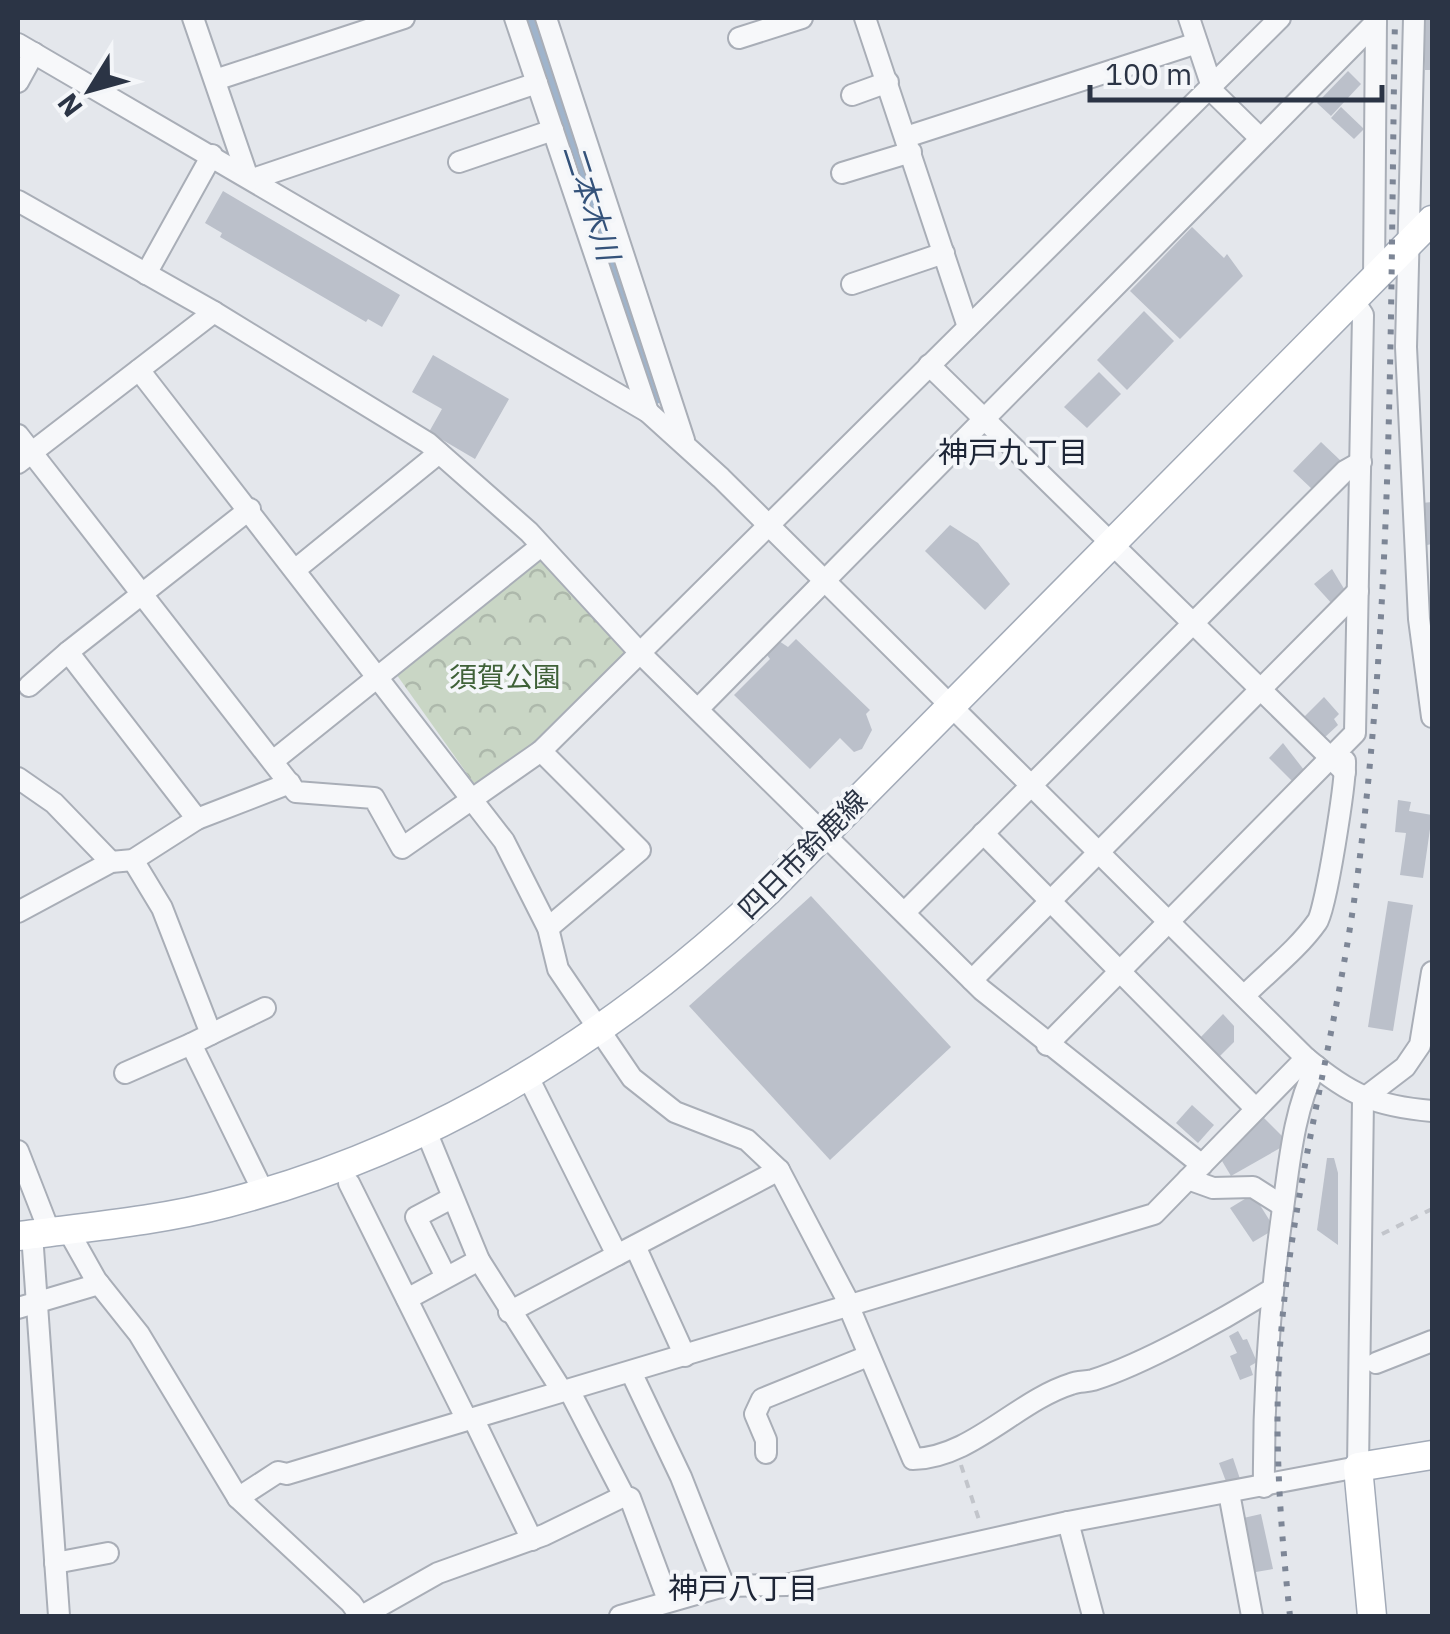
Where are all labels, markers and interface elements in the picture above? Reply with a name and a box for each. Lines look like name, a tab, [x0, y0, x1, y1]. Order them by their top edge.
north arrow	[40, 40, 140, 140]
scale bar	[1090, 40, 1382, 102]
text: 100 m	[1105, 54, 1192, 93]
text: N	[49, 86, 91, 125]
water label: 二本木川	[555, 139, 630, 268]
district label: 神戸九丁目	[938, 432, 1088, 471]
park label: 須賀公園	[449, 658, 561, 695]
street label: 四日市鈴鹿線	[730, 782, 874, 926]
district label: 神戸八丁目	[668, 1568, 818, 1607]

